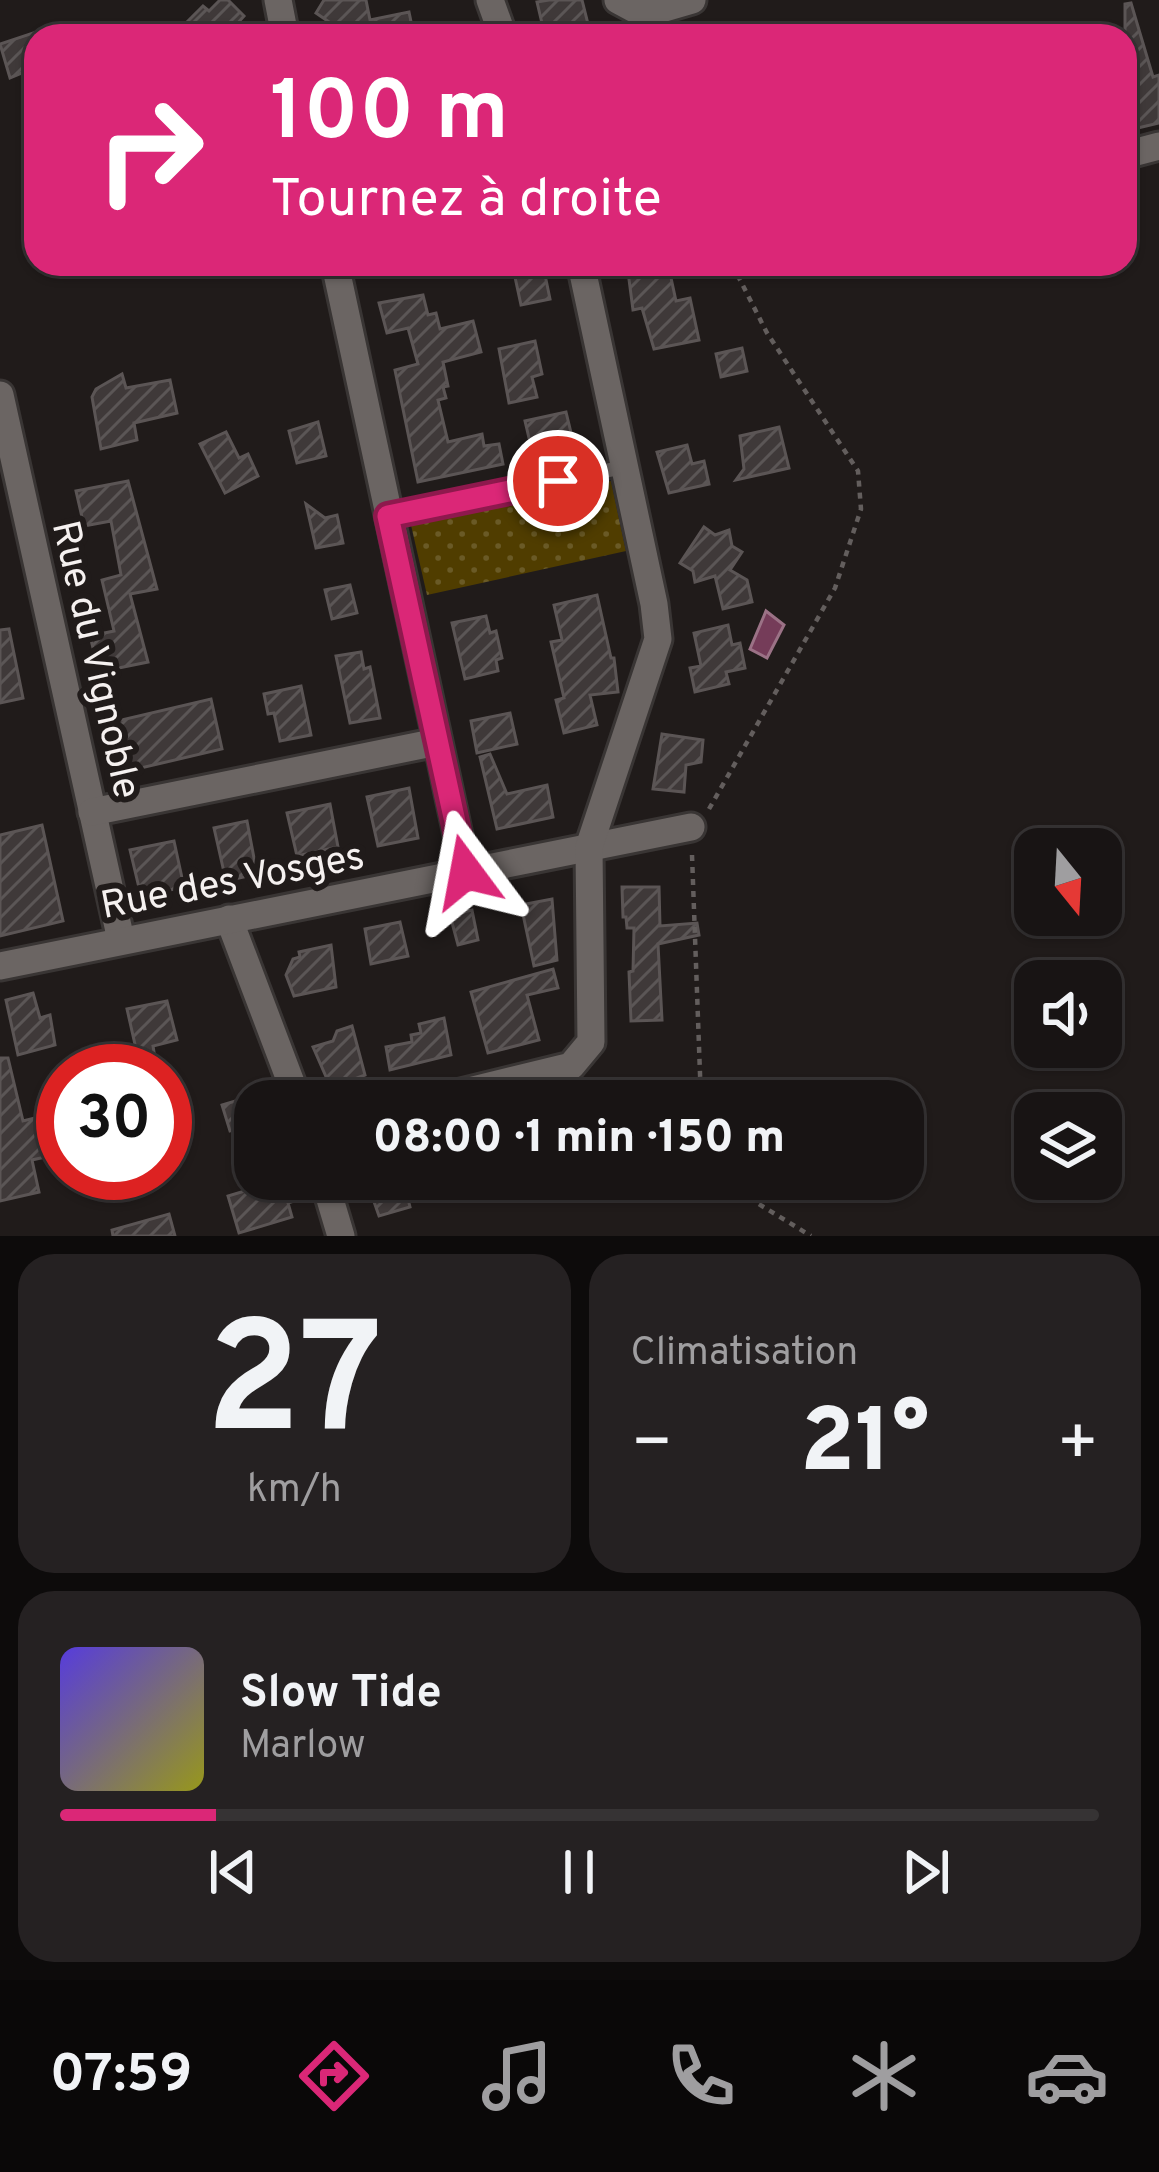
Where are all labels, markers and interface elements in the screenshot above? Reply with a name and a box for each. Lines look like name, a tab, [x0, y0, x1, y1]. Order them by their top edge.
text: 100 m	[270, 63, 509, 169]
icon: right	[72, 72, 228, 228]
text: Tournez à droite	[270, 167, 662, 236]
pin	[507, 430, 609, 532]
icon: arrive	[525, 448, 591, 514]
street label: Rue du Vignoble	[38, 516, 149, 804]
position arrow	[403, 809, 529, 935]
north arrow	[1014, 828, 1122, 936]
map controls	[1014, 828, 1122, 1200]
street label: Rue des Vosges	[97, 834, 369, 933]
button: sound	[1014, 960, 1122, 1068]
speed limit sign: 30	[36, 1044, 192, 1200]
button: layers	[1014, 1092, 1122, 1200]
text: 08:00 · 1 min · 150 m	[373, 1111, 785, 1168]
text: 27	[205, 1290, 383, 1488]
text: Climatisation	[631, 1330, 858, 1379]
text: 21°	[800, 1390, 929, 1503]
text: −	[631, 1405, 673, 1488]
text: +	[1056, 1405, 1099, 1488]
text: km/h	[247, 1467, 342, 1516]
text: Slow Tide	[240, 1666, 442, 1723]
text: Marlow	[240, 1723, 366, 1772]
icon: previous	[200, 1839, 266, 1905]
icon: pause	[546, 1839, 612, 1905]
icon: next	[893, 1839, 959, 1905]
icon: directions	[292, 2034, 376, 2118]
icon: music	[475, 2034, 559, 2118]
icon: phone	[659, 2034, 743, 2118]
icon: climate	[842, 2034, 926, 2118]
icon: car	[1025, 2034, 1109, 2118]
text: 07:59	[50, 2042, 193, 2111]

